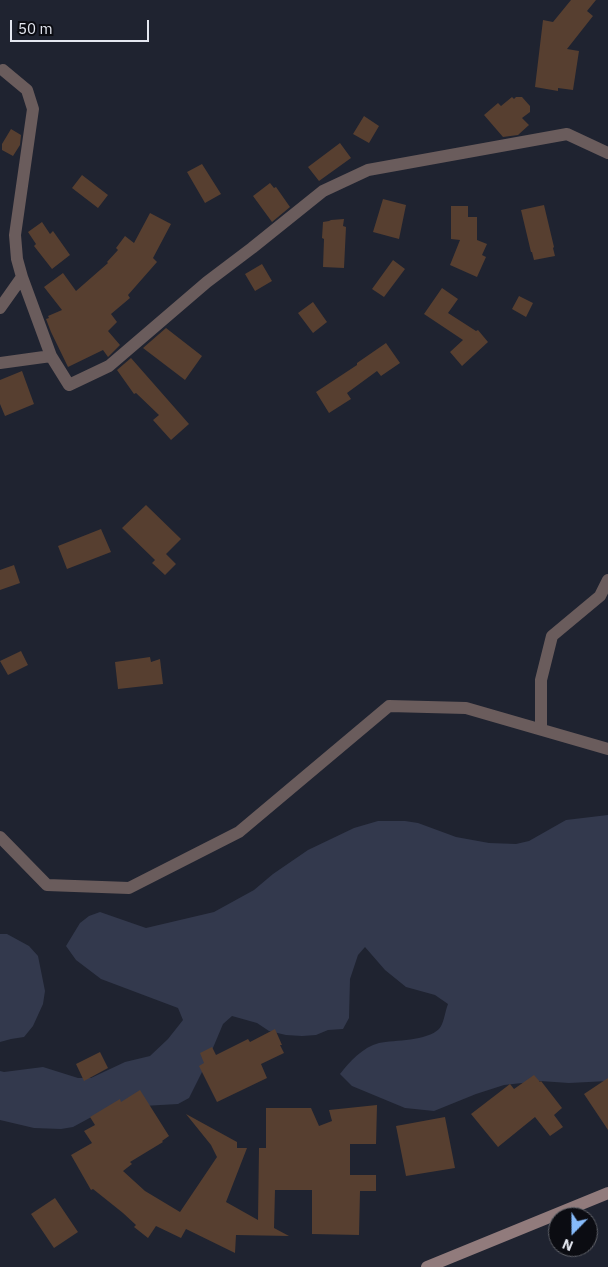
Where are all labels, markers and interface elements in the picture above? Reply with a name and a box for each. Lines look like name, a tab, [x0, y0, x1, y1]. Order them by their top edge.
scale bar	[12, 10, 151, 42]
text: 50 m	[18, 19, 53, 38]
north arrow	[548, 1207, 598, 1257]
text: N	[560, 1235, 576, 1255]

